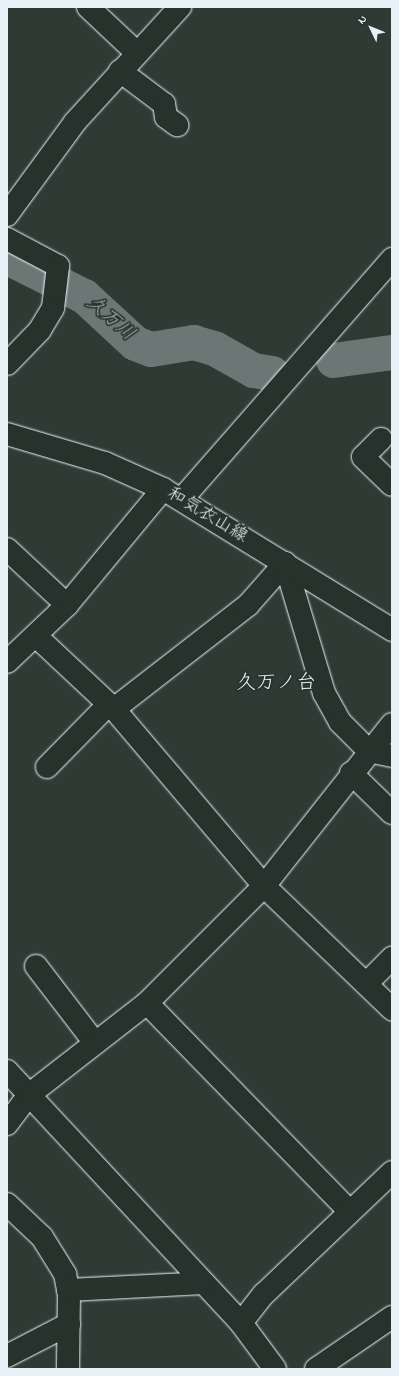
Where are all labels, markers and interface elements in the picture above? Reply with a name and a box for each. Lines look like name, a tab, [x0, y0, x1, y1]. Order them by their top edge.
north arrow	[351, 8, 391, 48]
text: N	[354, 12, 371, 28]
water label: 久万川	[81, 292, 139, 346]
street label: 和気衣山線	[163, 484, 251, 548]
district label: 久万ノ台	[236, 671, 316, 695]

